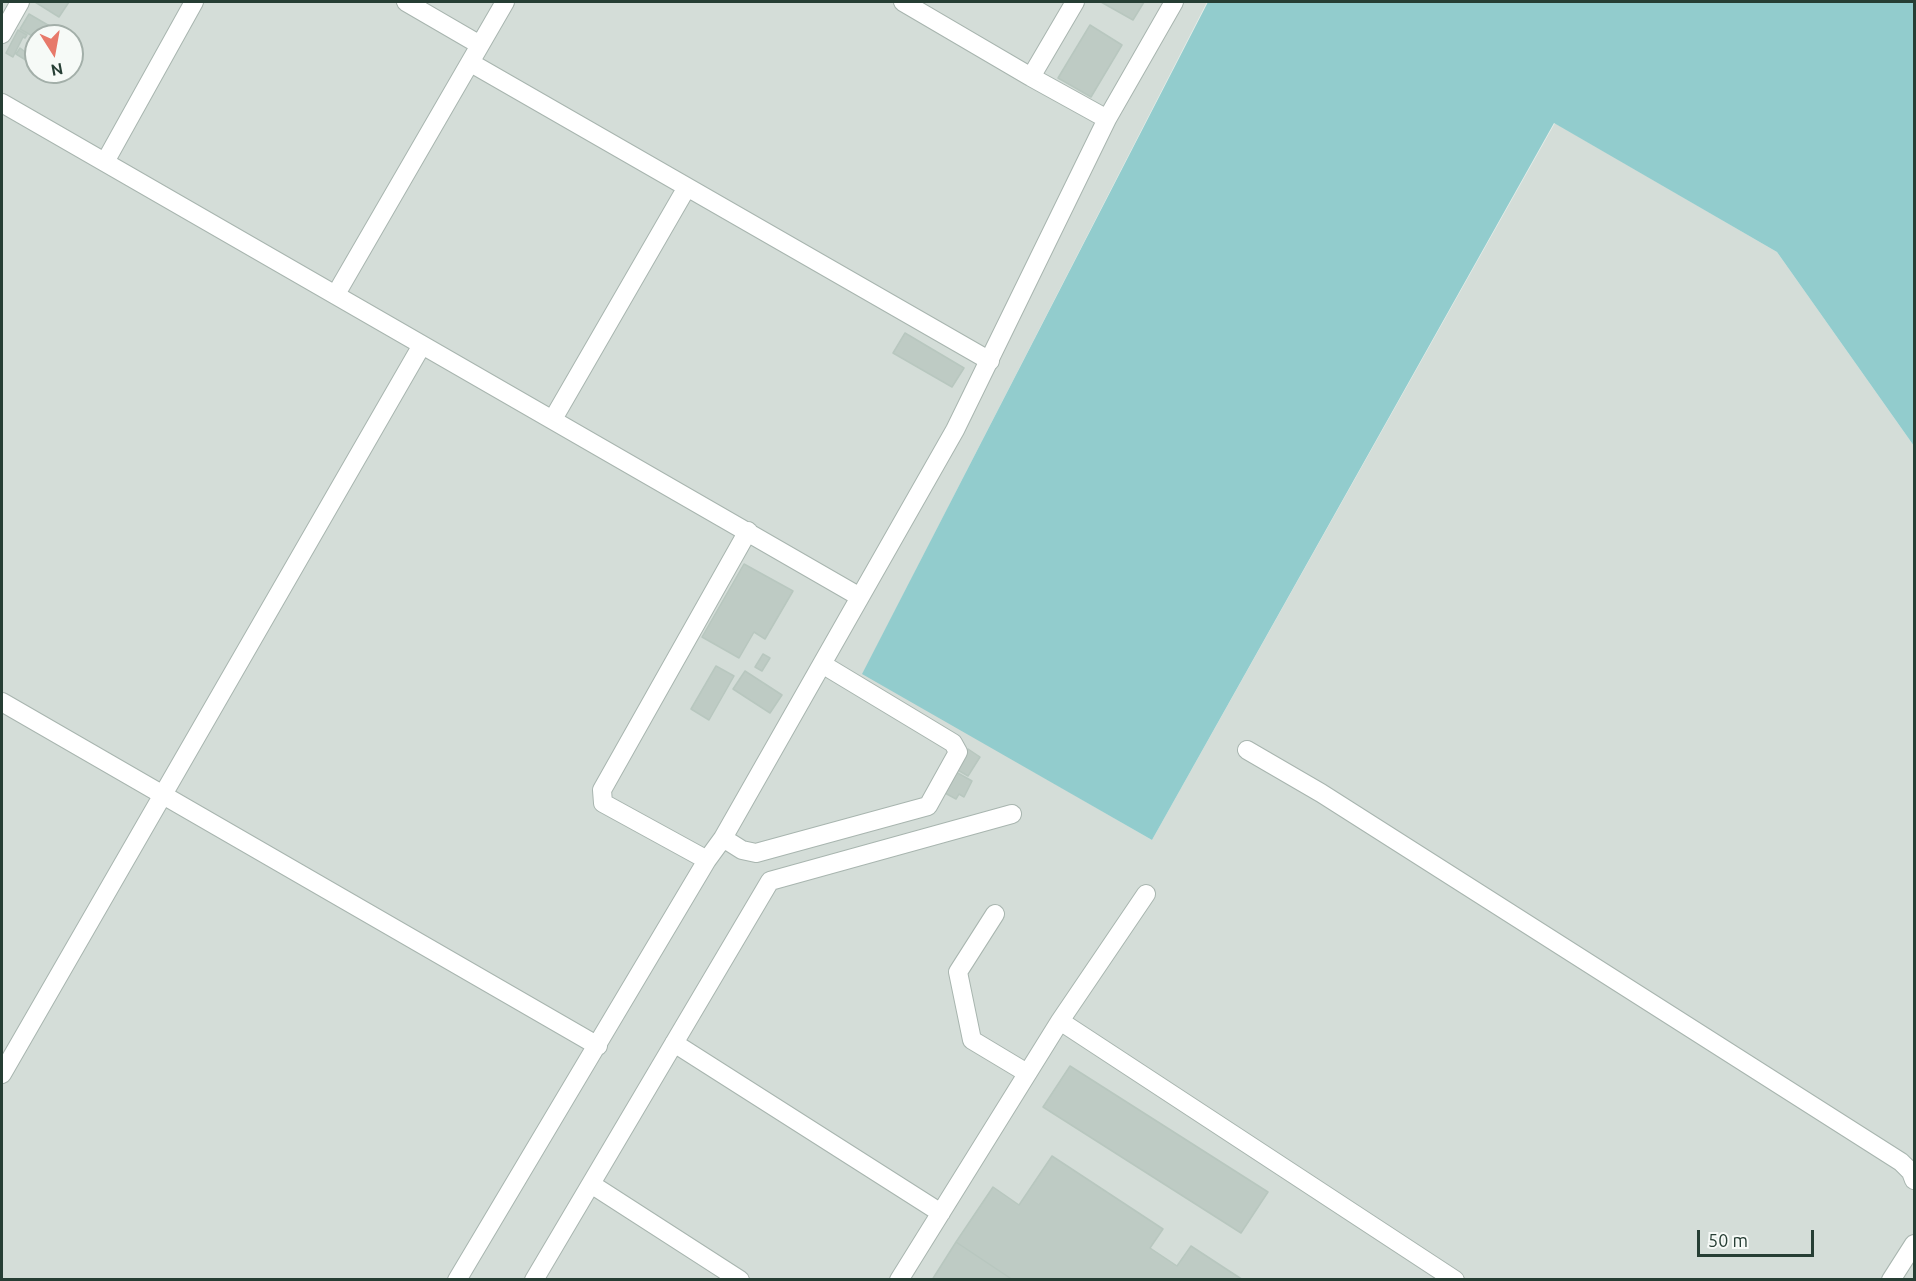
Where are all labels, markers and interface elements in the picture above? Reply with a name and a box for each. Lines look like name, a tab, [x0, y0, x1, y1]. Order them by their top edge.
north arrow	[24, 24, 84, 84]
text: N	[49, 60, 65, 80]
scale bar	[1700, 1218, 1817, 1256]
text: 50 m	[1708, 1230, 1748, 1250]

